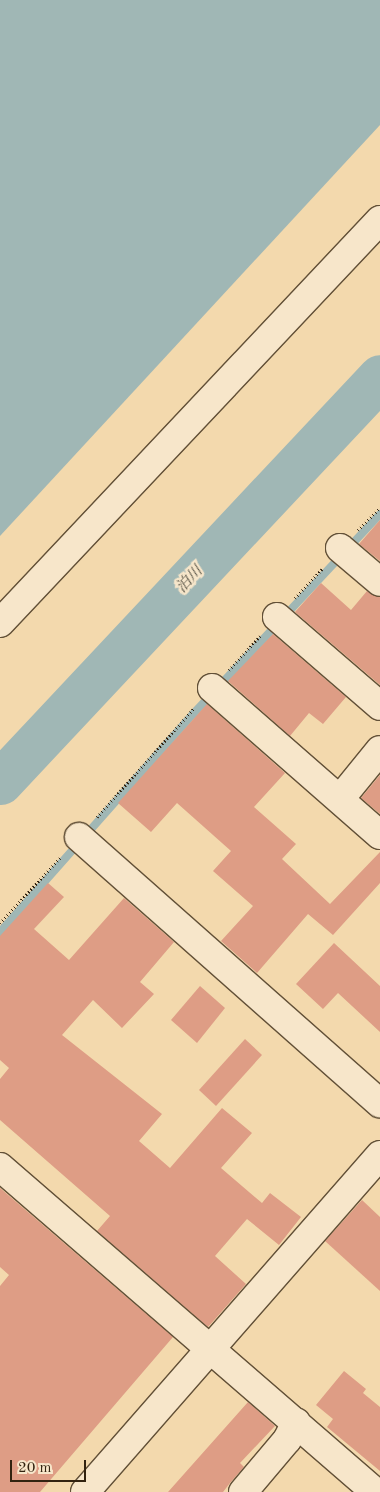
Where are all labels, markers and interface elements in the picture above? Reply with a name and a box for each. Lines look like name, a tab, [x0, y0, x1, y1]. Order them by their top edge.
water label: 泊川	[173, 563, 207, 597]
scale bar	[12, 1450, 89, 1482]
text: 20 m	[18, 1461, 52, 1476]

